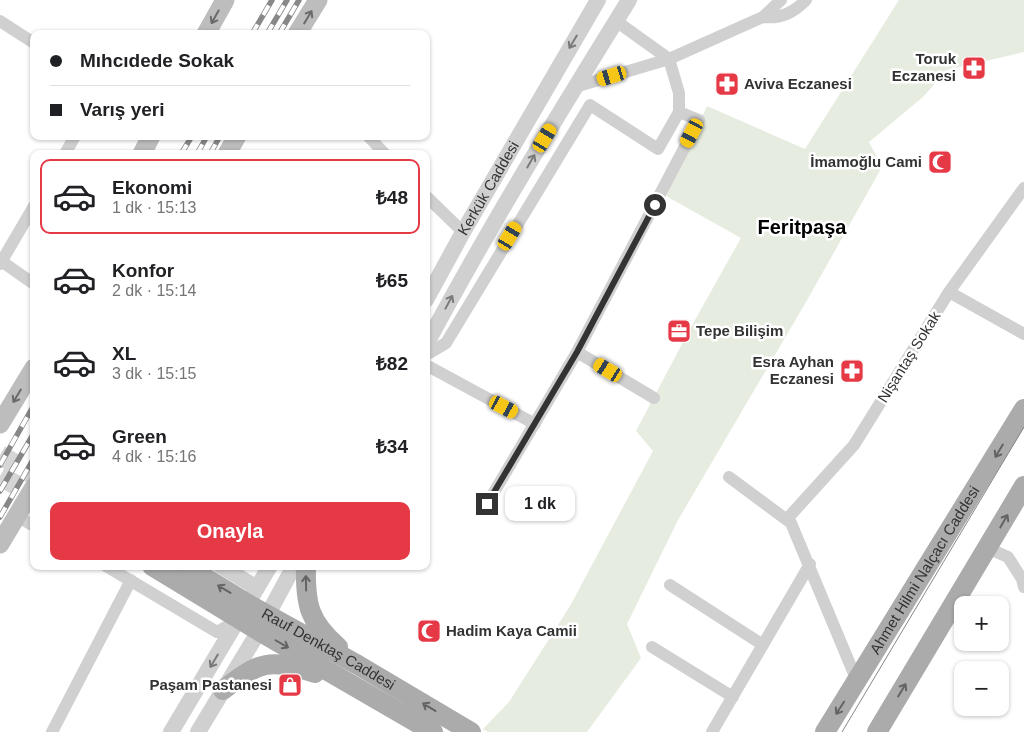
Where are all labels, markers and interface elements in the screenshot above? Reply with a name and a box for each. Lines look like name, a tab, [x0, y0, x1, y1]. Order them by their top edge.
one-way arrow	[210, 9, 220, 24]
one-way arrow	[303, 10, 313, 24]
one-way arrow	[568, 34, 578, 49]
text: Mıhcıdede Sokak	[80, 50, 234, 71]
place label: Toruk Eczanesi	[892, 50, 957, 84]
pharmacy icon: Toruk Eczanesi	[961, 55, 987, 81]
car	[595, 64, 628, 88]
pharmacy icon: Aviva Eczanesi	[714, 71, 740, 97]
place label: Aviva Eczanesi	[744, 75, 852, 92]
text: Varış yeri	[80, 99, 165, 120]
car	[678, 116, 705, 150]
car	[530, 121, 559, 155]
street label: Kerkük Caddesi	[454, 138, 522, 238]
mosque icon: İmamoğlu Cami	[927, 149, 953, 175]
place label: İmamoğlu Cami	[810, 153, 922, 170]
one-way arrow	[526, 154, 536, 169]
icon: car	[52, 174, 97, 219]
text: Ekonomi	[112, 177, 192, 198]
text: ₺48	[376, 187, 408, 208]
route start	[644, 194, 666, 216]
text: 1 dk · 15:13	[112, 199, 197, 216]
district label: Feritpaşa	[758, 216, 847, 238]
car	[495, 219, 524, 253]
icon: car	[52, 257, 97, 302]
text: Konfor	[112, 260, 174, 281]
text: ₺65	[376, 270, 408, 291]
text: 2 dk · 15:14	[112, 282, 197, 299]
one-way arrow	[444, 294, 454, 309]
street label: Nişantaş Sokak	[874, 308, 944, 405]
office icon: Tepe Bilişim	[666, 318, 692, 344]
place label: Tepe Bilişim	[696, 322, 783, 339]
icon: car	[52, 340, 97, 385]
text: XL	[112, 343, 136, 364]
text: ₺82	[376, 353, 408, 374]
place label: Esra Ayhan Eczanesi	[753, 353, 834, 387]
car	[591, 356, 624, 384]
pharmacy icon: Esra Ayhan Eczanesi	[839, 358, 865, 384]
text: 3 dk · 15:15	[112, 365, 197, 382]
one-way arrow	[11, 388, 21, 402]
car	[487, 393, 520, 421]
icon: car	[52, 423, 97, 468]
text: Green	[112, 426, 167, 447]
text: ₺34	[376, 436, 408, 457]
one-way arrow	[993, 443, 1003, 457]
text: 4 dk · 15:16	[112, 448, 197, 465]
street label: Ahmet Hilmi Nalçacı Caddesi	[866, 483, 982, 657]
callout: 1 dk	[504, 486, 574, 522]
route end	[476, 493, 498, 515]
text: 1 dk	[524, 495, 556, 512]
button: Onayla	[50, 502, 410, 560]
one-way arrow	[1000, 514, 1009, 529]
one-way arrow	[301, 576, 311, 592]
one-way arrow	[218, 584, 232, 594]
map controls	[954, 596, 1009, 716]
button: +	[954, 596, 1009, 651]
street label: Rauf Denktaş Caddesi	[259, 604, 398, 693]
mosque icon: Hadim Kaya Camii	[416, 618, 442, 644]
place label: Hadim Kaya Camii	[446, 622, 577, 639]
one-way arrow	[274, 640, 288, 650]
one-way arrow	[209, 653, 219, 667]
button: −	[954, 661, 1009, 716]
shop icon: Paşam Pastanesi	[277, 672, 303, 698]
place label: Paşam Pastanesi	[149, 676, 272, 693]
one-way arrow	[898, 684, 908, 698]
one-way arrow	[835, 701, 845, 715]
one-way arrow	[422, 702, 436, 712]

